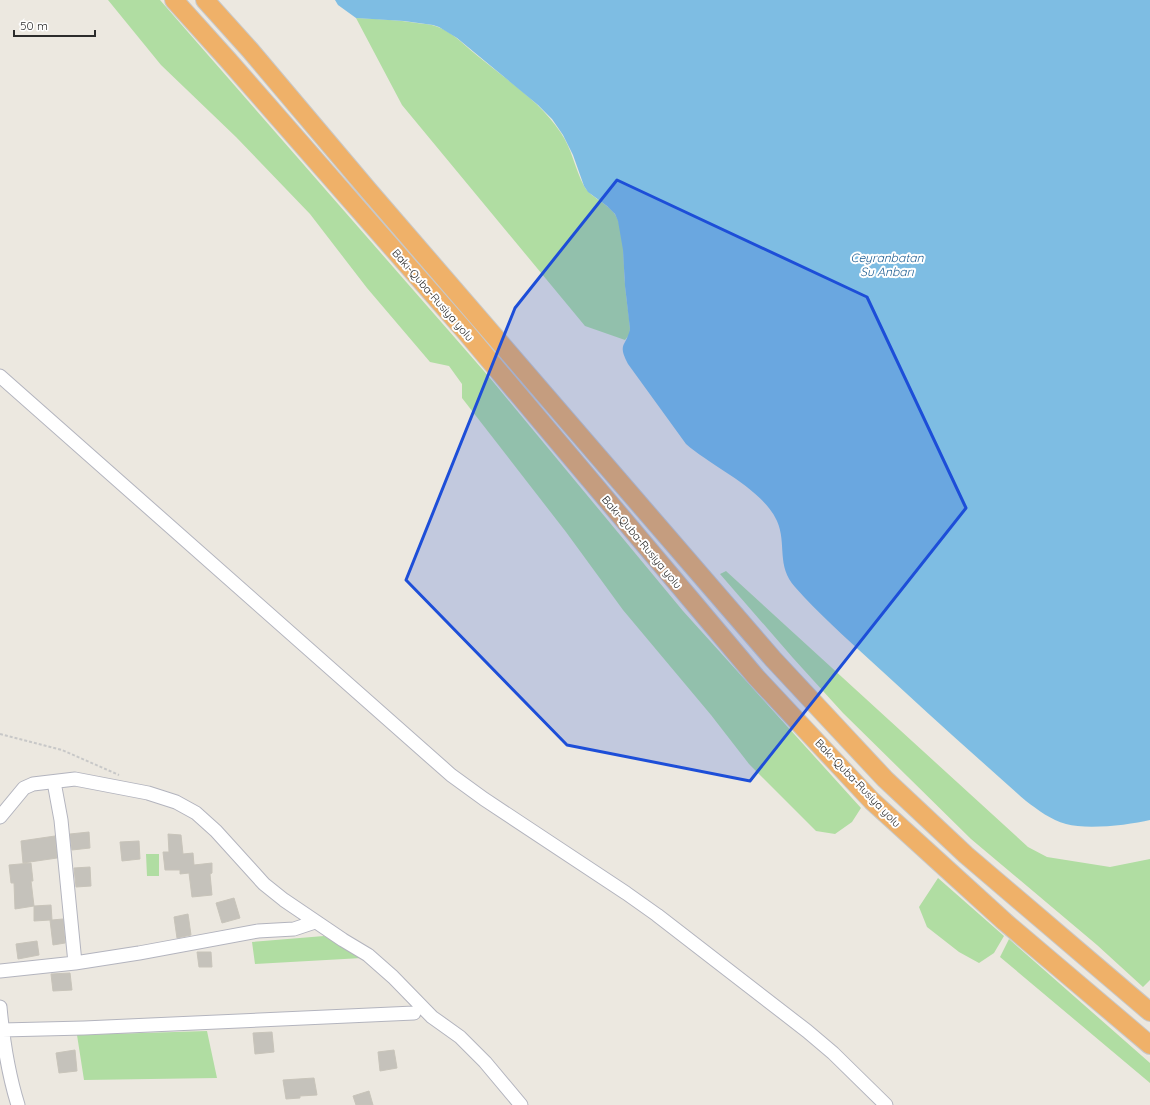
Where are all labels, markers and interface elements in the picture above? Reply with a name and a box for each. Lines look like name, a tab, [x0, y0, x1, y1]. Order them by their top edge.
scale bar	[14, 12, 95, 38]
text: 50 m	[20, 18, 48, 33]
street label: Bakı-Quba-Rusiya yolu	[389, 246, 477, 344]
water label: Ceyranbatan Su Anbarı	[851, 250, 924, 279]
street label: Bakı-Quba-Rusiya yolu	[599, 493, 685, 591]
street label: Bakı-Quba-Rusiya yolu	[812, 736, 904, 830]

